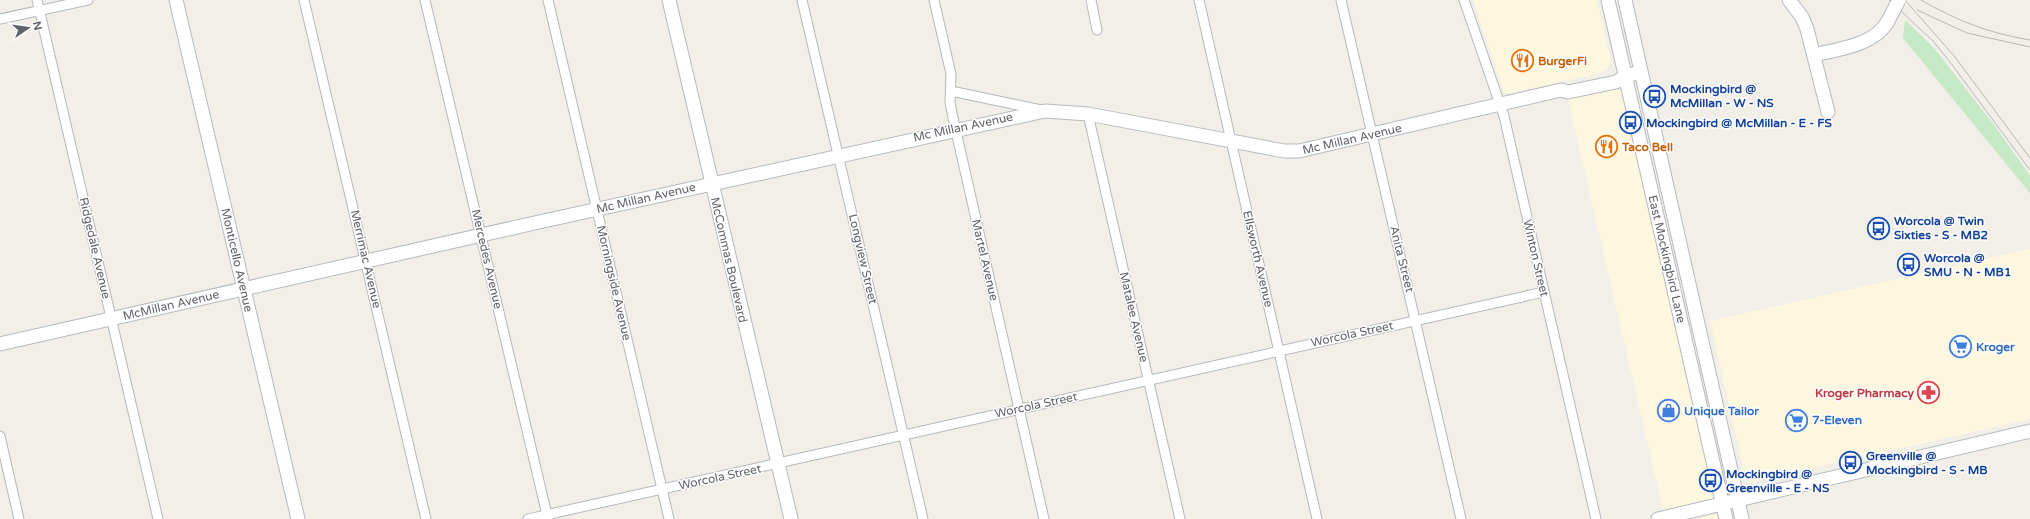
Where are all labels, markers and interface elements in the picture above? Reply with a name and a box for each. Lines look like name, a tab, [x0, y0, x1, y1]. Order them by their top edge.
north arrow	[8, 8, 48, 48]
text: N	[30, 20, 45, 32]
restaurant icon: BurgerFi	[1510, 48, 1536, 74]
place label: BurgerFi	[1538, 54, 1587, 69]
place label: Mockingbird @ McMillan - W - NS	[1670, 82, 1774, 110]
bus stop icon: Mockingbird @ McMillan - W - NS	[1642, 83, 1668, 109]
street label: Mc Millan Avenue	[912, 110, 1014, 144]
bus stop icon: Mockingbird @ McMillan - E - FS	[1617, 110, 1643, 136]
place label: Mockingbird @ McMillan - E - FS	[1646, 116, 1833, 131]
street label: Mc Millan Avenue	[1301, 121, 1403, 157]
restaurant icon: Taco Bell	[1594, 134, 1620, 160]
place label: Taco Bell	[1621, 140, 1673, 154]
street label: Mc Millan Avenue	[595, 180, 697, 216]
street label: East Mockingbird Lane	[1645, 194, 1689, 324]
street label: Ridgedale Avenue	[77, 196, 114, 300]
street label: McCommas Boulevard	[708, 196, 750, 324]
street label: Monticello Avenue	[218, 207, 256, 313]
street label: Merrimac Avenue	[348, 208, 384, 310]
street label: Mercedes Avenue	[469, 208, 505, 310]
street label: Ellsworth Avenue	[1240, 209, 1276, 309]
street label: Longview Street	[846, 213, 880, 306]
place label: Worcola @ Twin Sixties - S - MB2	[1894, 214, 1988, 242]
bus stop icon: Worcola @ Twin Sixties - S - MB2	[1866, 215, 1892, 241]
street label: Martel Avenue	[969, 218, 1001, 302]
street label: Winton Street	[1520, 218, 1552, 298]
street label: Morningside Avenue	[594, 224, 634, 342]
street label: Anita Street	[1387, 224, 1417, 294]
place label: Worcola @ SMU - N - MB1	[1924, 251, 2011, 279]
bus stop icon: Worcola @ SMU - N - MB1	[1895, 252, 1921, 278]
street label: Matalee Avenue	[1117, 271, 1151, 364]
street label: McMillan Avenue	[121, 287, 221, 323]
street label: Worcola Street	[1309, 318, 1395, 350]
supermarket icon: Kroger	[1948, 334, 1974, 360]
place label: Kroger	[1976, 340, 2015, 355]
pharmacy icon: Kroger Pharmacy	[1916, 380, 1942, 406]
place label: Kroger Pharmacy	[1815, 386, 1915, 401]
street label: Worcola Street	[993, 389, 1079, 421]
shop icon: Unique Tailor	[1655, 398, 1681, 424]
place label: Unique Tailor	[1684, 404, 1759, 419]
supermarket icon: 7-Eleven	[1784, 407, 1810, 433]
place label: 7-Eleven	[1812, 413, 1862, 427]
place label: Greenville @ Mockingbird - S - MB	[1866, 449, 1988, 478]
bus stop icon: Greenville @ Mockingbird - S - MB	[1838, 450, 1864, 476]
street label: Worcola Street	[677, 461, 763, 493]
place label: Mockingbird @ Greenville - E - NS	[1726, 467, 1830, 495]
bus stop icon: Mockingbird @ Greenville - E - NS	[1698, 468, 1724, 494]

